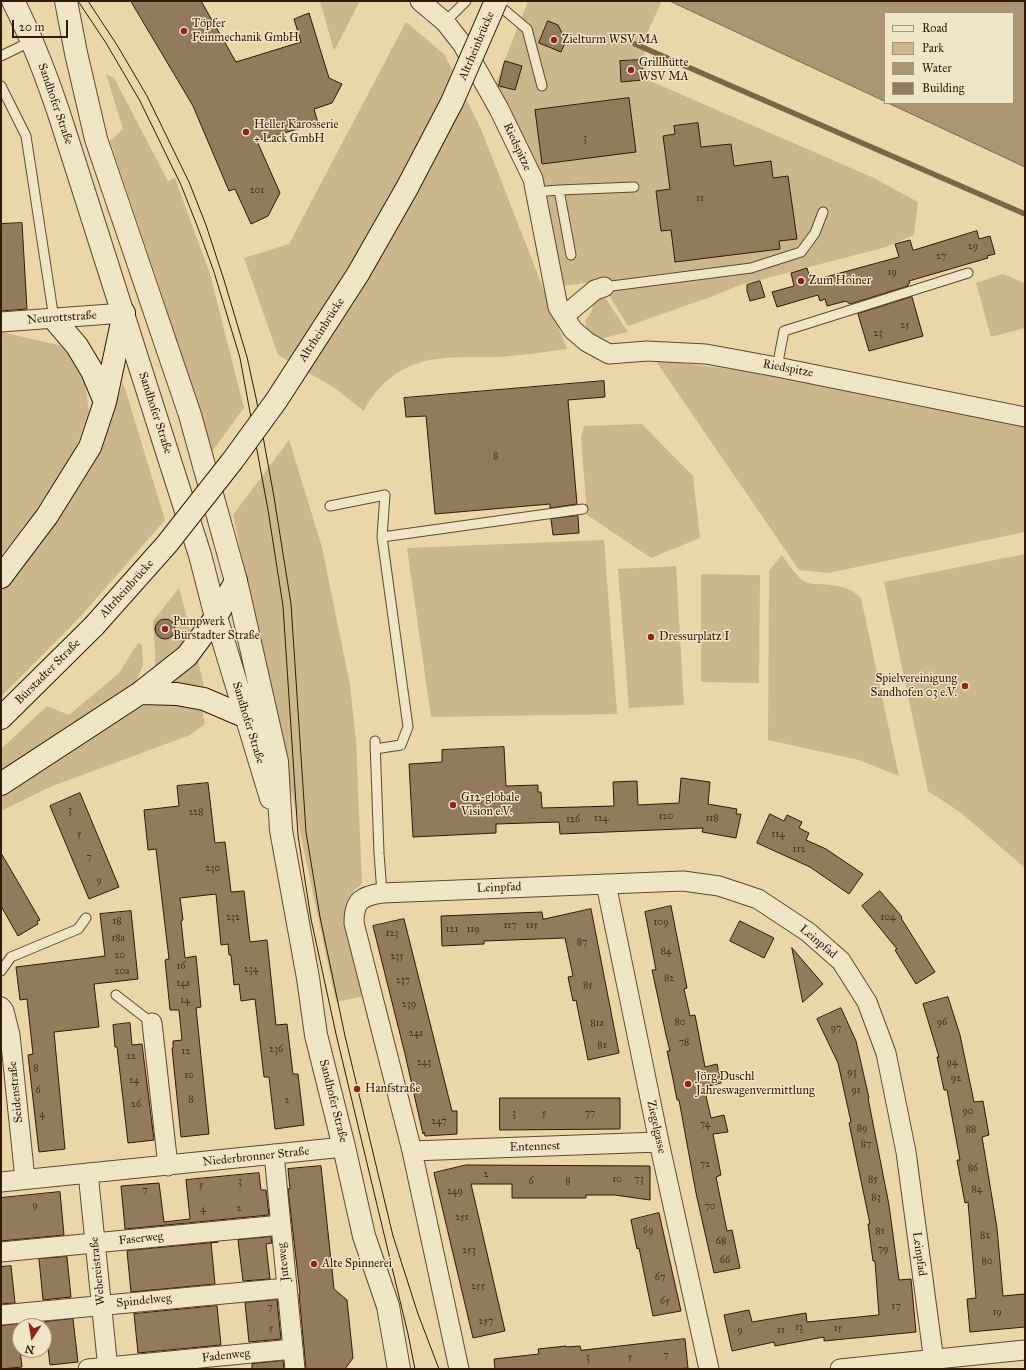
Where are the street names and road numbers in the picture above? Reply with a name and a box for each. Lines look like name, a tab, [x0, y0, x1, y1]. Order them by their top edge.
street label: Altrheinbrücke	[456, 9, 498, 83]
street label: Sandhofer Straße	[34, 61, 76, 147]
street label: Riedspitze	[500, 121, 534, 173]
street label: Altrheinbrücke	[296, 295, 348, 365]
street label: Neurottstraße	[27, 308, 97, 328]
street label: Riedspitze	[762, 357, 814, 381]
street label: Sandhofer Straße	[135, 370, 175, 456]
street label: Altrheinbrücke	[97, 557, 157, 621]
street label: Bürstadter Straße	[12, 636, 84, 708]
street label: Sandhofer Straße	[229, 680, 267, 766]
street label: Leinpfad	[476, 880, 522, 896]
street label: Leinpfad	[796, 922, 840, 962]
street label: Sandhofer Straße	[316, 1058, 350, 1144]
street label: Seidenstraße	[6, 1060, 26, 1124]
street label: Ziegelgasse	[643, 1099, 669, 1155]
street label: Entennest	[509, 1139, 561, 1155]
street label: Niederbronner Straße	[202, 1144, 310, 1170]
street label: Faserweg	[118, 1229, 164, 1249]
street label: Leinpfad	[909, 1231, 929, 1277]
street label: Webereistraße	[87, 1236, 109, 1306]
street label: Juteweg	[275, 1242, 293, 1282]
street label: Spindelweg	[116, 1291, 172, 1311]
street label: Fadenweg	[201, 1346, 251, 1366]

